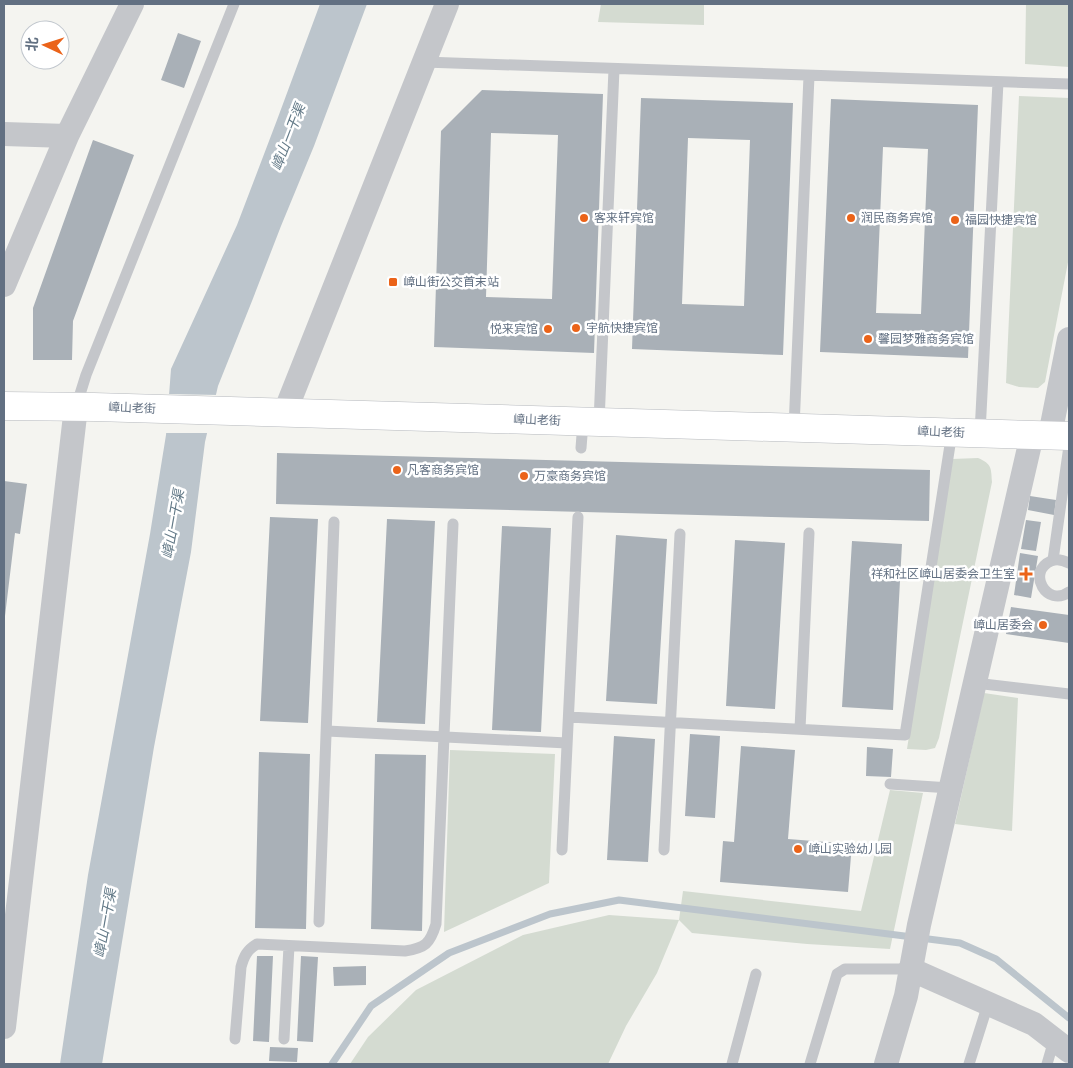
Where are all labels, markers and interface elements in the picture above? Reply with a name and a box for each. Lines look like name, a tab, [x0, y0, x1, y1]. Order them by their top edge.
north arrow	[20, 20, 70, 70]
text: 北	[24, 37, 41, 52]
water label: 嶂山一干渠	[268, 100, 309, 173]
place label: 客来轩宾馆	[594, 211, 654, 225]
place label: 润民商务宾馆	[861, 211, 933, 225]
marker: 客来轩宾馆	[578, 212, 590, 224]
marker: 润民商务宾馆	[845, 212, 857, 224]
place label: 福园快捷宾馆	[965, 213, 1037, 227]
marker: 福园快捷宾馆	[949, 214, 961, 226]
place label: 嶂山街公交首末站	[403, 275, 499, 289]
marker: 嶂山街公交首末站	[387, 276, 399, 288]
place label: 宇航快捷宾馆	[586, 321, 658, 335]
place label: 悦来宾馆	[490, 322, 538, 336]
marker: 宇航快捷宾馆	[570, 322, 582, 334]
marker: 悦来宾馆	[542, 323, 554, 335]
place label: 馨园梦雅商务宾馆	[878, 332, 974, 346]
marker: 馨园梦雅商务宾馆	[862, 333, 874, 345]
street label: 嶂山老街	[108, 400, 156, 416]
street label: 嶂山老街	[513, 412, 561, 428]
street label: 嶂山老街	[917, 424, 965, 440]
place label: 凡客商务宾馆	[407, 463, 479, 477]
marker: 凡客商务宾馆	[391, 464, 403, 476]
place label: 万豪商务宾馆	[534, 469, 606, 483]
marker: 万豪商务宾馆	[518, 470, 530, 482]
water label: 嶂山一干渠	[159, 486, 187, 560]
place label: 祥和社区嶂山居委会卫生室	[871, 567, 1015, 581]
marker: 祥和社区嶂山居委会卫生室	[1019, 567, 1033, 581]
place label: 嶂山居委会	[973, 618, 1033, 632]
marker: 嶂山居委会	[1037, 619, 1049, 631]
place label: 嶂山实验幼儿园	[808, 842, 892, 856]
marker: 嶂山实验幼儿园	[792, 843, 804, 855]
water label: 嶂山一干渠	[91, 885, 119, 959]

